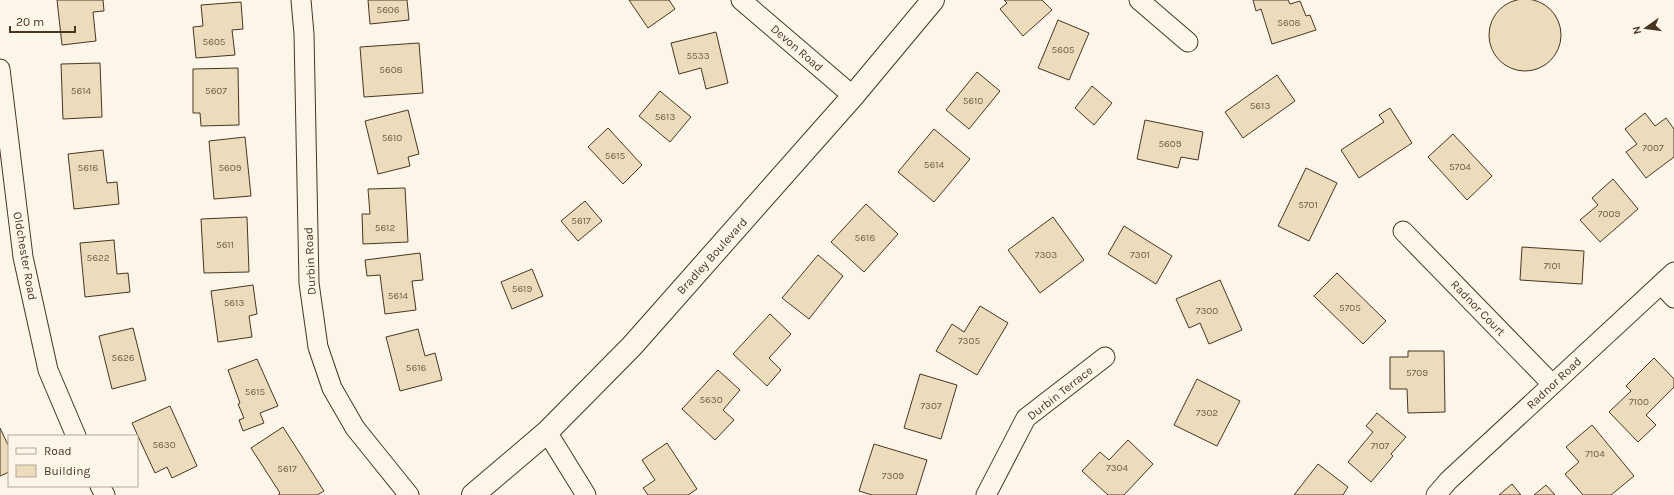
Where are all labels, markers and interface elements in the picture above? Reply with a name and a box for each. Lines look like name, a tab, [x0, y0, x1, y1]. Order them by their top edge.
house number: 5606	[376, 4, 400, 16]
scale bar	[10, 8, 75, 34]
north arrow	[1626, 8, 1666, 48]
text: 20 m	[16, 15, 44, 29]
house number: 5608	[1277, 17, 1301, 29]
street label: Devon Road	[768, 22, 826, 74]
text: N	[1630, 25, 1644, 36]
house number: 5605	[203, 36, 226, 48]
house number: 5605	[1052, 44, 1075, 56]
house number: 5533	[686, 50, 710, 62]
house number: 5608	[379, 64, 403, 76]
house number: 5614	[71, 85, 92, 97]
house number: 5607	[205, 85, 227, 97]
house number: 5610	[963, 95, 983, 107]
house number: 5613	[1250, 100, 1270, 112]
house number: 5613	[655, 111, 675, 123]
house number: 5610	[382, 132, 402, 144]
house number: 5609	[1158, 138, 1182, 150]
house number: 7007	[1642, 142, 1664, 154]
house number: 5615	[605, 150, 626, 162]
house number: 5614	[924, 159, 945, 171]
house number: 5704	[1449, 161, 1471, 173]
house number: 5618	[78, 162, 98, 174]
house number: 5609	[218, 162, 242, 174]
house number: 5701	[1298, 199, 1318, 211]
house number: 7009	[1598, 208, 1620, 220]
street label: Oldchester Road	[10, 211, 40, 301]
house number: 5617	[571, 215, 591, 227]
street label: Bradley Boulevard	[674, 215, 750, 297]
house number: 5612	[375, 222, 395, 234]
street label: Durbin Road	[301, 227, 319, 295]
house number: 5618	[855, 232, 875, 244]
house number: 5611	[216, 239, 234, 251]
house number: 7303	[1035, 249, 1057, 261]
house number: 7301	[1130, 249, 1150, 261]
house number: 5622	[87, 252, 110, 264]
house number: 7101	[1543, 260, 1561, 272]
street label: Radnor Court	[1448, 277, 1508, 339]
house number: 5619	[512, 283, 532, 295]
house number: 5614	[388, 290, 409, 302]
house number: 5613	[224, 297, 244, 309]
house number: 5705	[1339, 302, 1361, 314]
house number: 7300	[1196, 305, 1218, 317]
house number: 7305	[958, 335, 980, 347]
house number: 5626	[112, 352, 135, 364]
street label: Radnor Road	[1524, 354, 1584, 412]
house number: 5616	[406, 362, 426, 374]
street label: Durbin Terrace	[1024, 363, 1096, 423]
house number: 5709	[1406, 367, 1428, 379]
house number: 5615	[245, 386, 266, 398]
house number: 5630	[699, 394, 723, 406]
house number: 7100	[1629, 396, 1649, 408]
house number: 7307	[920, 400, 942, 412]
house number: 7302	[1196, 407, 1218, 419]
legend	[8, 435, 138, 487]
house number: 5630	[152, 439, 176, 451]
house number: 7107	[1371, 440, 1390, 452]
text: Road	[44, 444, 72, 458]
house number: 7104	[1585, 448, 1605, 460]
house number: 7304	[1106, 462, 1128, 474]
house number: 5617	[277, 463, 297, 475]
text: Building	[44, 464, 91, 478]
house number: 7309	[882, 470, 904, 482]

